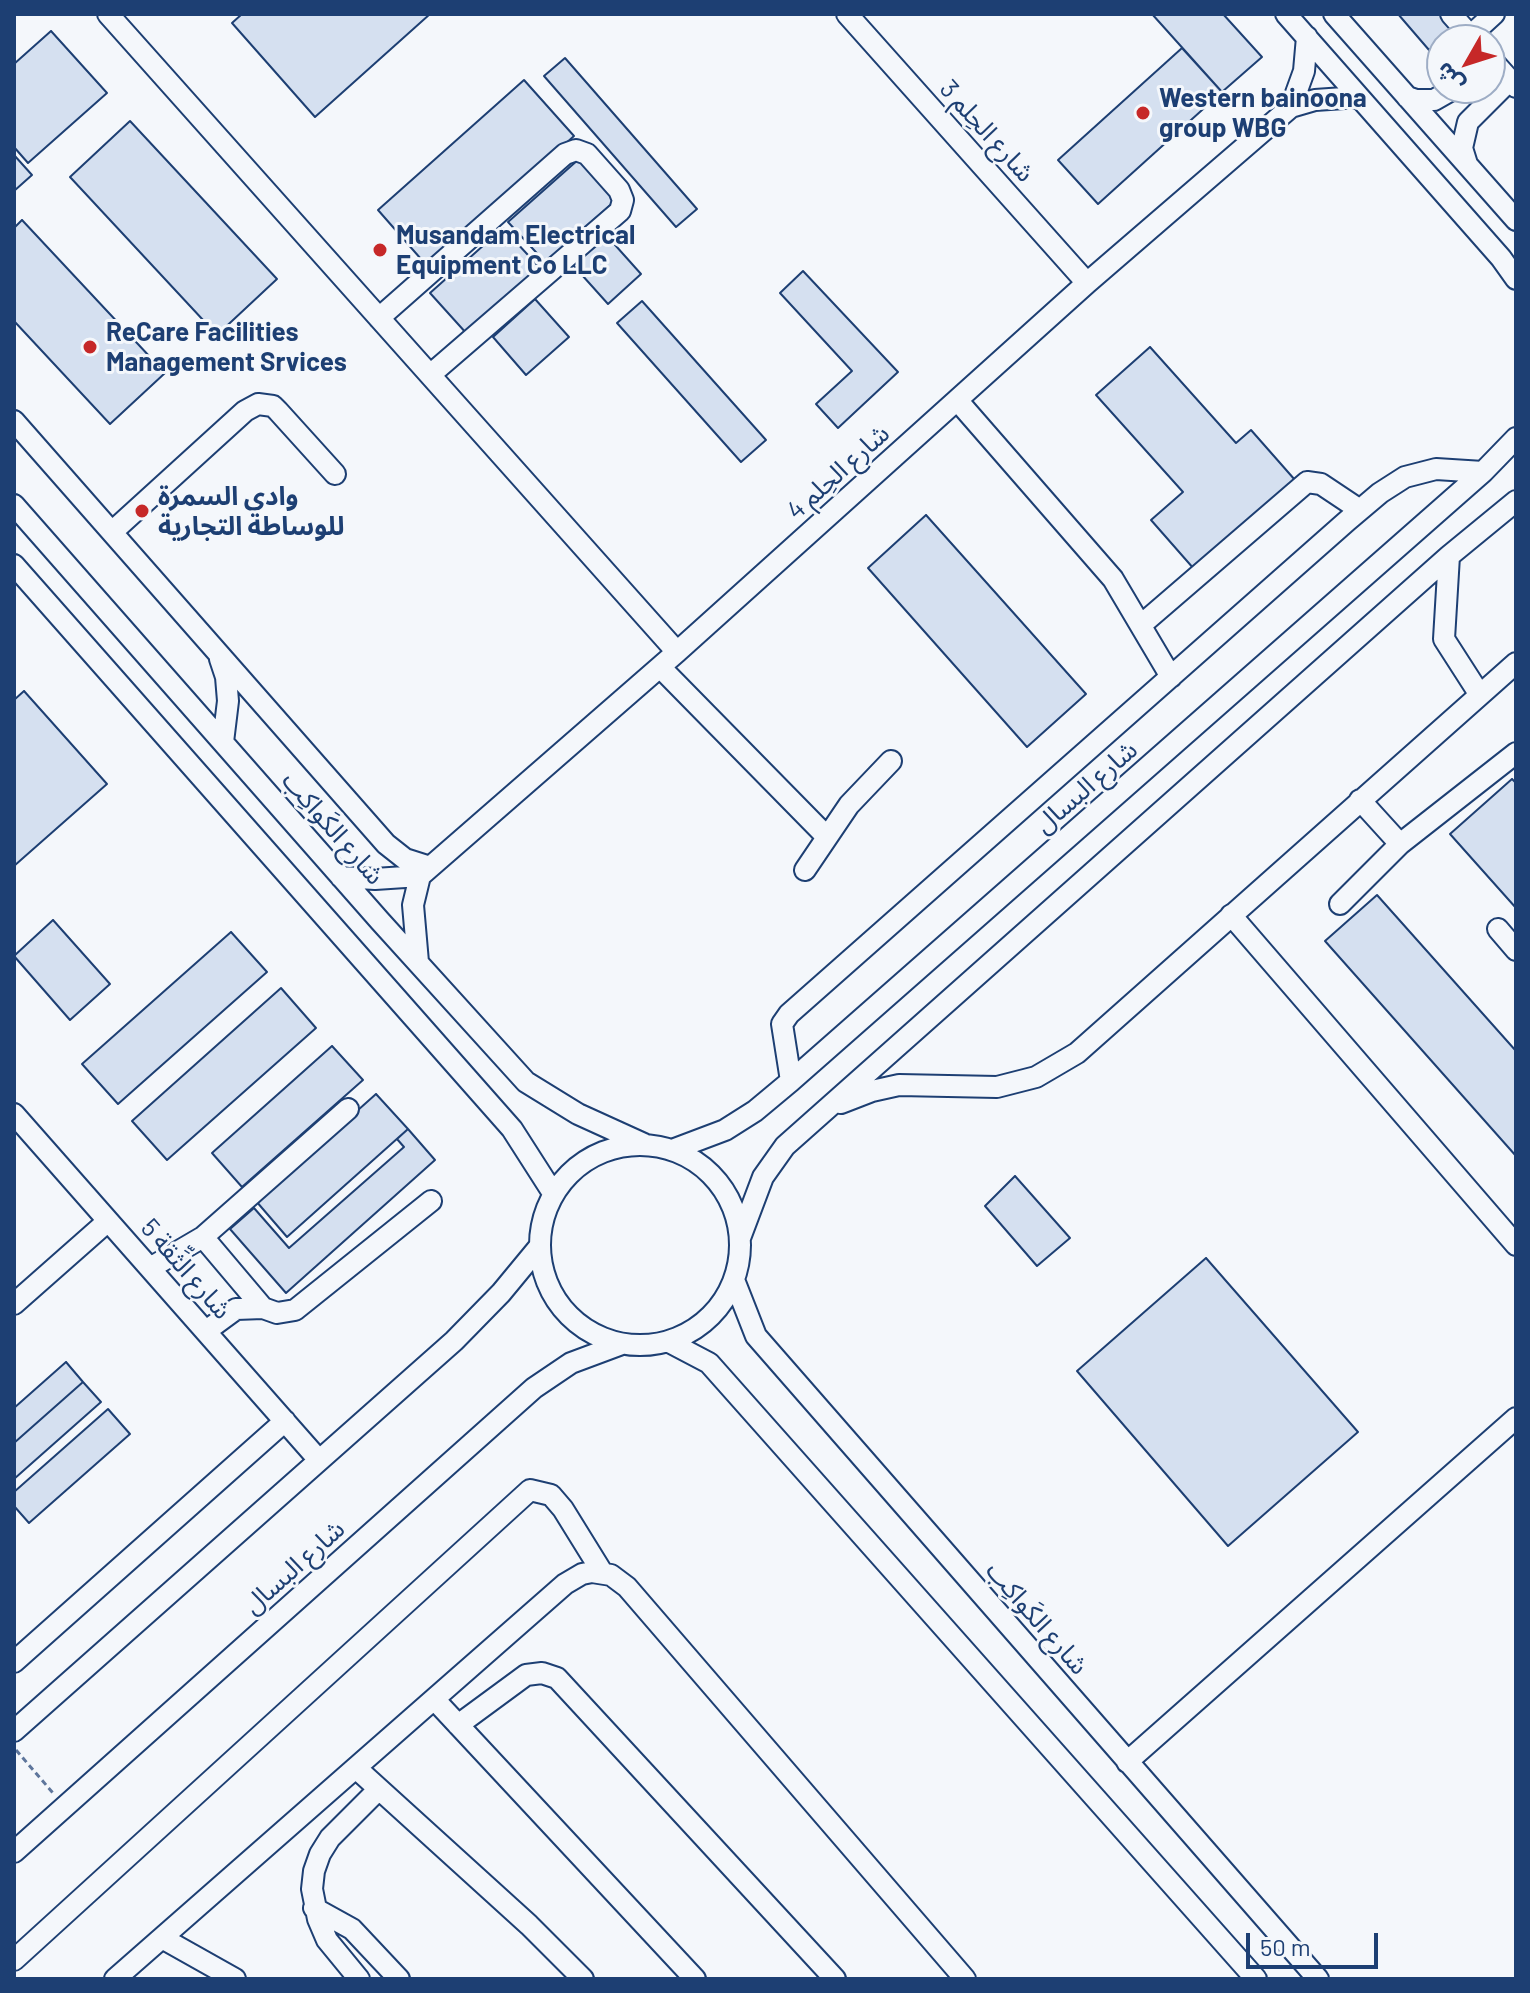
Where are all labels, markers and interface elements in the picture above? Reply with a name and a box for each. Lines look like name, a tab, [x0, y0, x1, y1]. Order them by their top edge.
north arrow	[1426, 24, 1506, 104]
text: ش	[1429, 58, 1468, 98]
street label: شارع الحِلم 3	[933, 74, 1041, 188]
place label: Western bainoona group WBG	[1159, 82, 1367, 144]
marker: Western bainoona group WBG	[1134, 104, 1152, 122]
place label: Musandam Electrical Equipment Co LLC	[396, 219, 635, 280]
marker: Musandam Electrical Equipment Co LLC	[371, 241, 389, 259]
place label: ReCare Facilities Management Srvices	[106, 316, 347, 378]
marker: ReCare Facilities Management Srvices	[81, 338, 99, 356]
street label: شارع الحِلم 4	[780, 418, 896, 526]
place label: وادي السمرة للوساطة التجارية	[158, 480, 344, 542]
marker: وادي السمرة للوساطة التجارية	[133, 502, 151, 520]
street label: شارع البسال	[1028, 734, 1144, 840]
street label: شارع الكَواكِب	[275, 765, 391, 891]
street label: شارع الثِّقة 5	[134, 1213, 238, 1325]
street label: شارع البسال	[237, 1513, 351, 1621]
street label: شارع الكَواكِب	[979, 1555, 1095, 1681]
scale bar	[1250, 1917, 1382, 1967]
text: 50 m	[1260, 1932, 1311, 1961]

